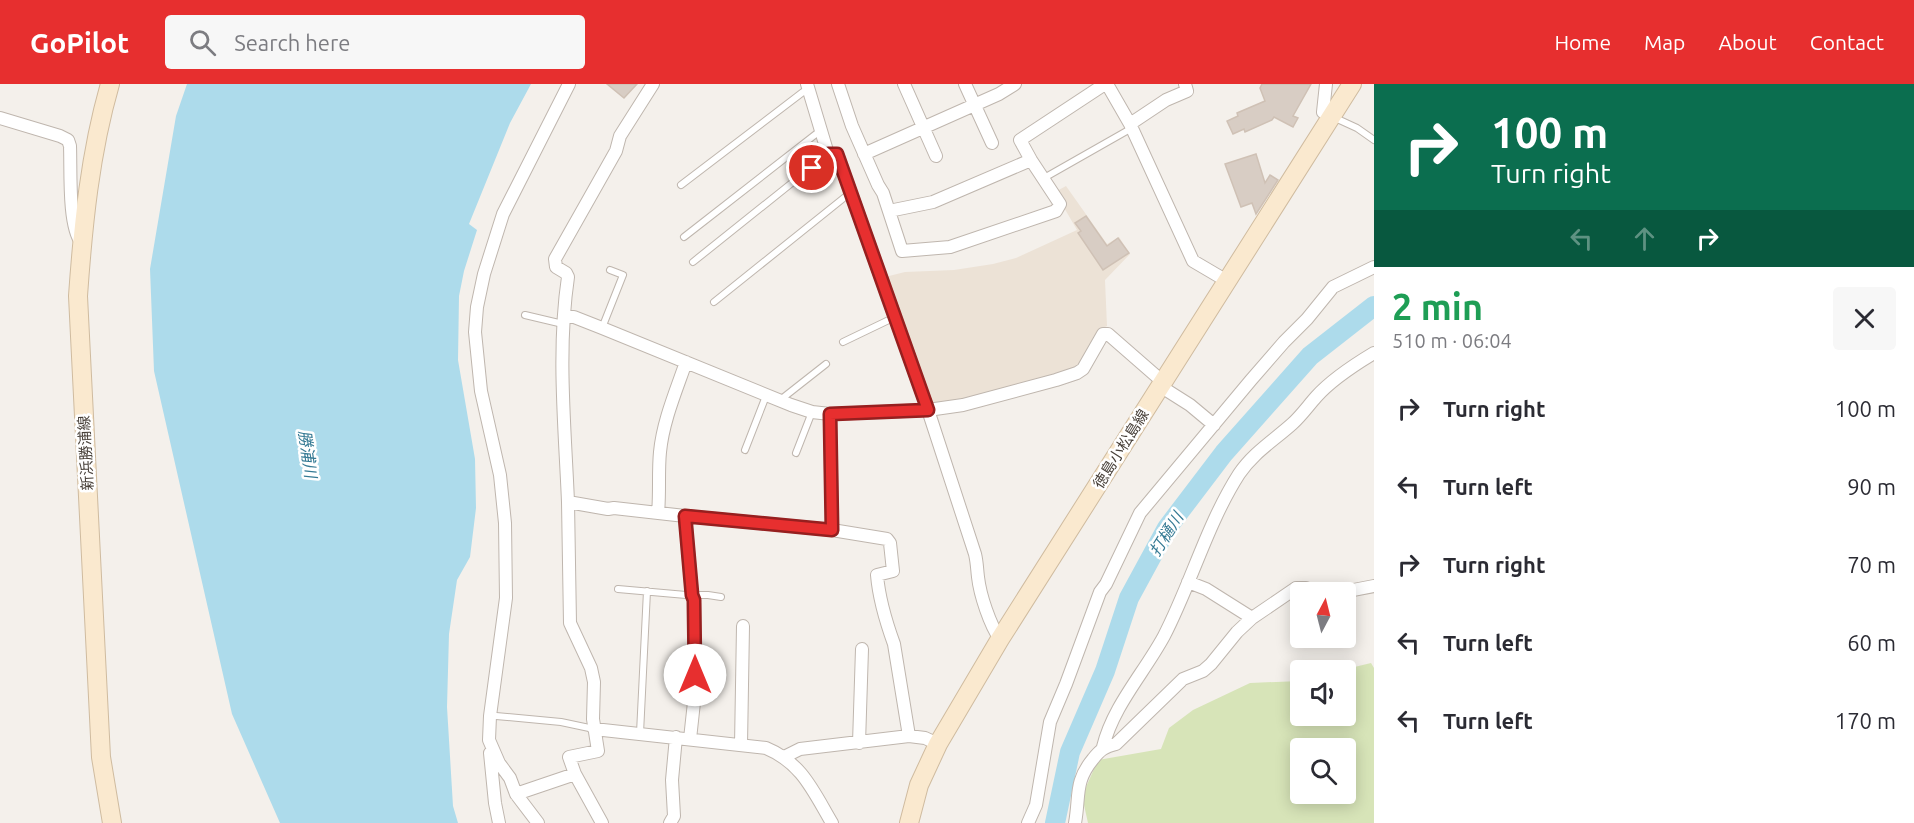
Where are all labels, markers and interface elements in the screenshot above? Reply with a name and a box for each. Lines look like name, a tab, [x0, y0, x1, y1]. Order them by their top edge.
search box	[165, 15, 585, 69]
icon: search	[186, 26, 219, 59]
text: GoPilot	[30, 27, 129, 58]
text: Search here	[234, 30, 350, 55]
text: Home	[1554, 30, 1611, 54]
text: Map	[1644, 30, 1685, 54]
text: About	[1718, 30, 1777, 54]
text: Contact	[1810, 30, 1884, 54]
icon: right	[1392, 108, 1470, 186]
text: 100 m	[1491, 109, 1608, 156]
pin	[786, 142, 837, 193]
icon: arrive	[795, 151, 828, 184]
text: Turn right	[1491, 158, 1611, 188]
icon: left	[1565, 222, 1598, 255]
icon: ahead	[1628, 222, 1661, 255]
icon: right	[1691, 222, 1724, 255]
text: 2 min	[1392, 286, 1483, 327]
button: close	[1833, 287, 1896, 350]
text: 510 m · 06:04	[1392, 329, 1512, 352]
icon: right	[1392, 392, 1425, 425]
text: Turn right	[1443, 396, 1545, 421]
text: 100 m	[1835, 396, 1896, 421]
street label: 徳島小松島線	[1090, 406, 1152, 491]
street label: 新浜勝浦線	[75, 415, 96, 491]
water label: 勝浦川	[296, 429, 321, 481]
icon: left	[1392, 470, 1425, 503]
text: Turn left	[1443, 474, 1533, 499]
text: 90 m	[1847, 474, 1896, 499]
water label: 打樋川	[1146, 507, 1187, 559]
icon: right	[1392, 548, 1425, 581]
text: Turn right	[1443, 552, 1545, 577]
text: 70 m	[1847, 552, 1896, 577]
north arrow	[1290, 582, 1356, 648]
map controls	[1290, 582, 1356, 804]
icon: left	[1392, 626, 1425, 659]
text: Turn left	[1443, 630, 1533, 655]
text: 60 m	[1847, 630, 1896, 655]
position arrow	[663, 643, 727, 707]
button: sound	[1290, 660, 1356, 726]
icon: left	[1392, 704, 1425, 737]
text: Turn left	[1443, 708, 1533, 733]
text: 170 m	[1835, 708, 1896, 733]
button: search	[1290, 738, 1356, 804]

